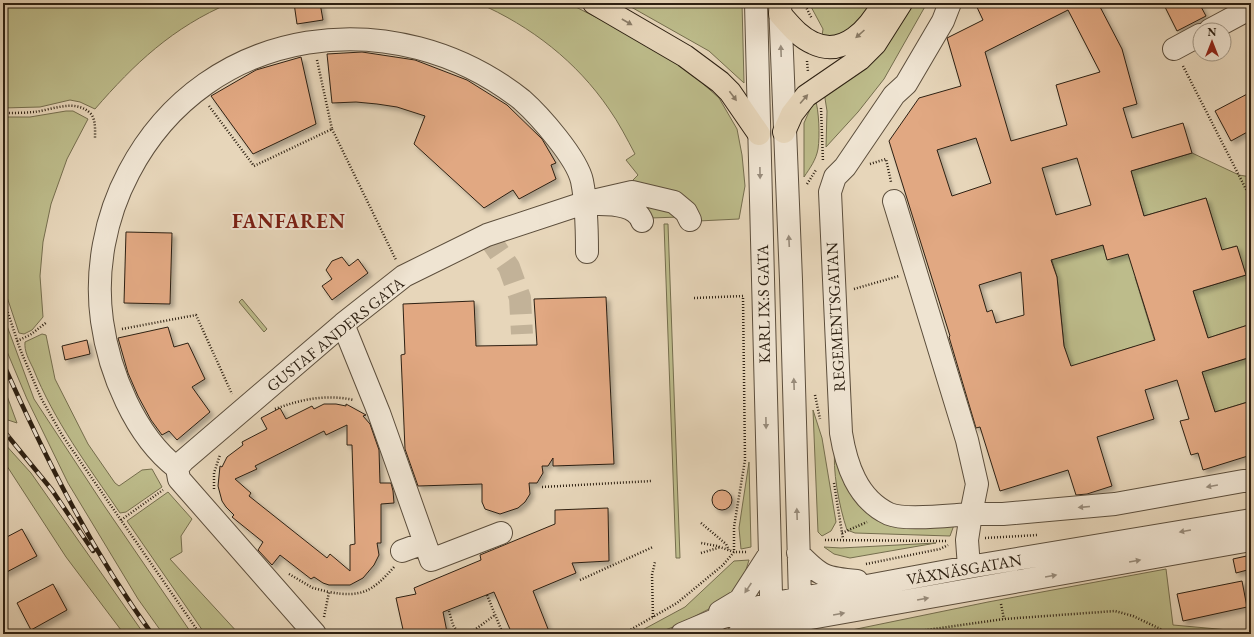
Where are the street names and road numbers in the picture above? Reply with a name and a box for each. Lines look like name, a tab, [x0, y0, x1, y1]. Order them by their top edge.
street label: REGEMENTSGATAN	[821, 241, 850, 392]
street label: KARL IX:S GATA	[752, 243, 775, 364]
street label: GUSTAF ANDERS GATA	[262, 272, 409, 396]
street label: VÅXNÄSGATAN	[905, 549, 1024, 590]

